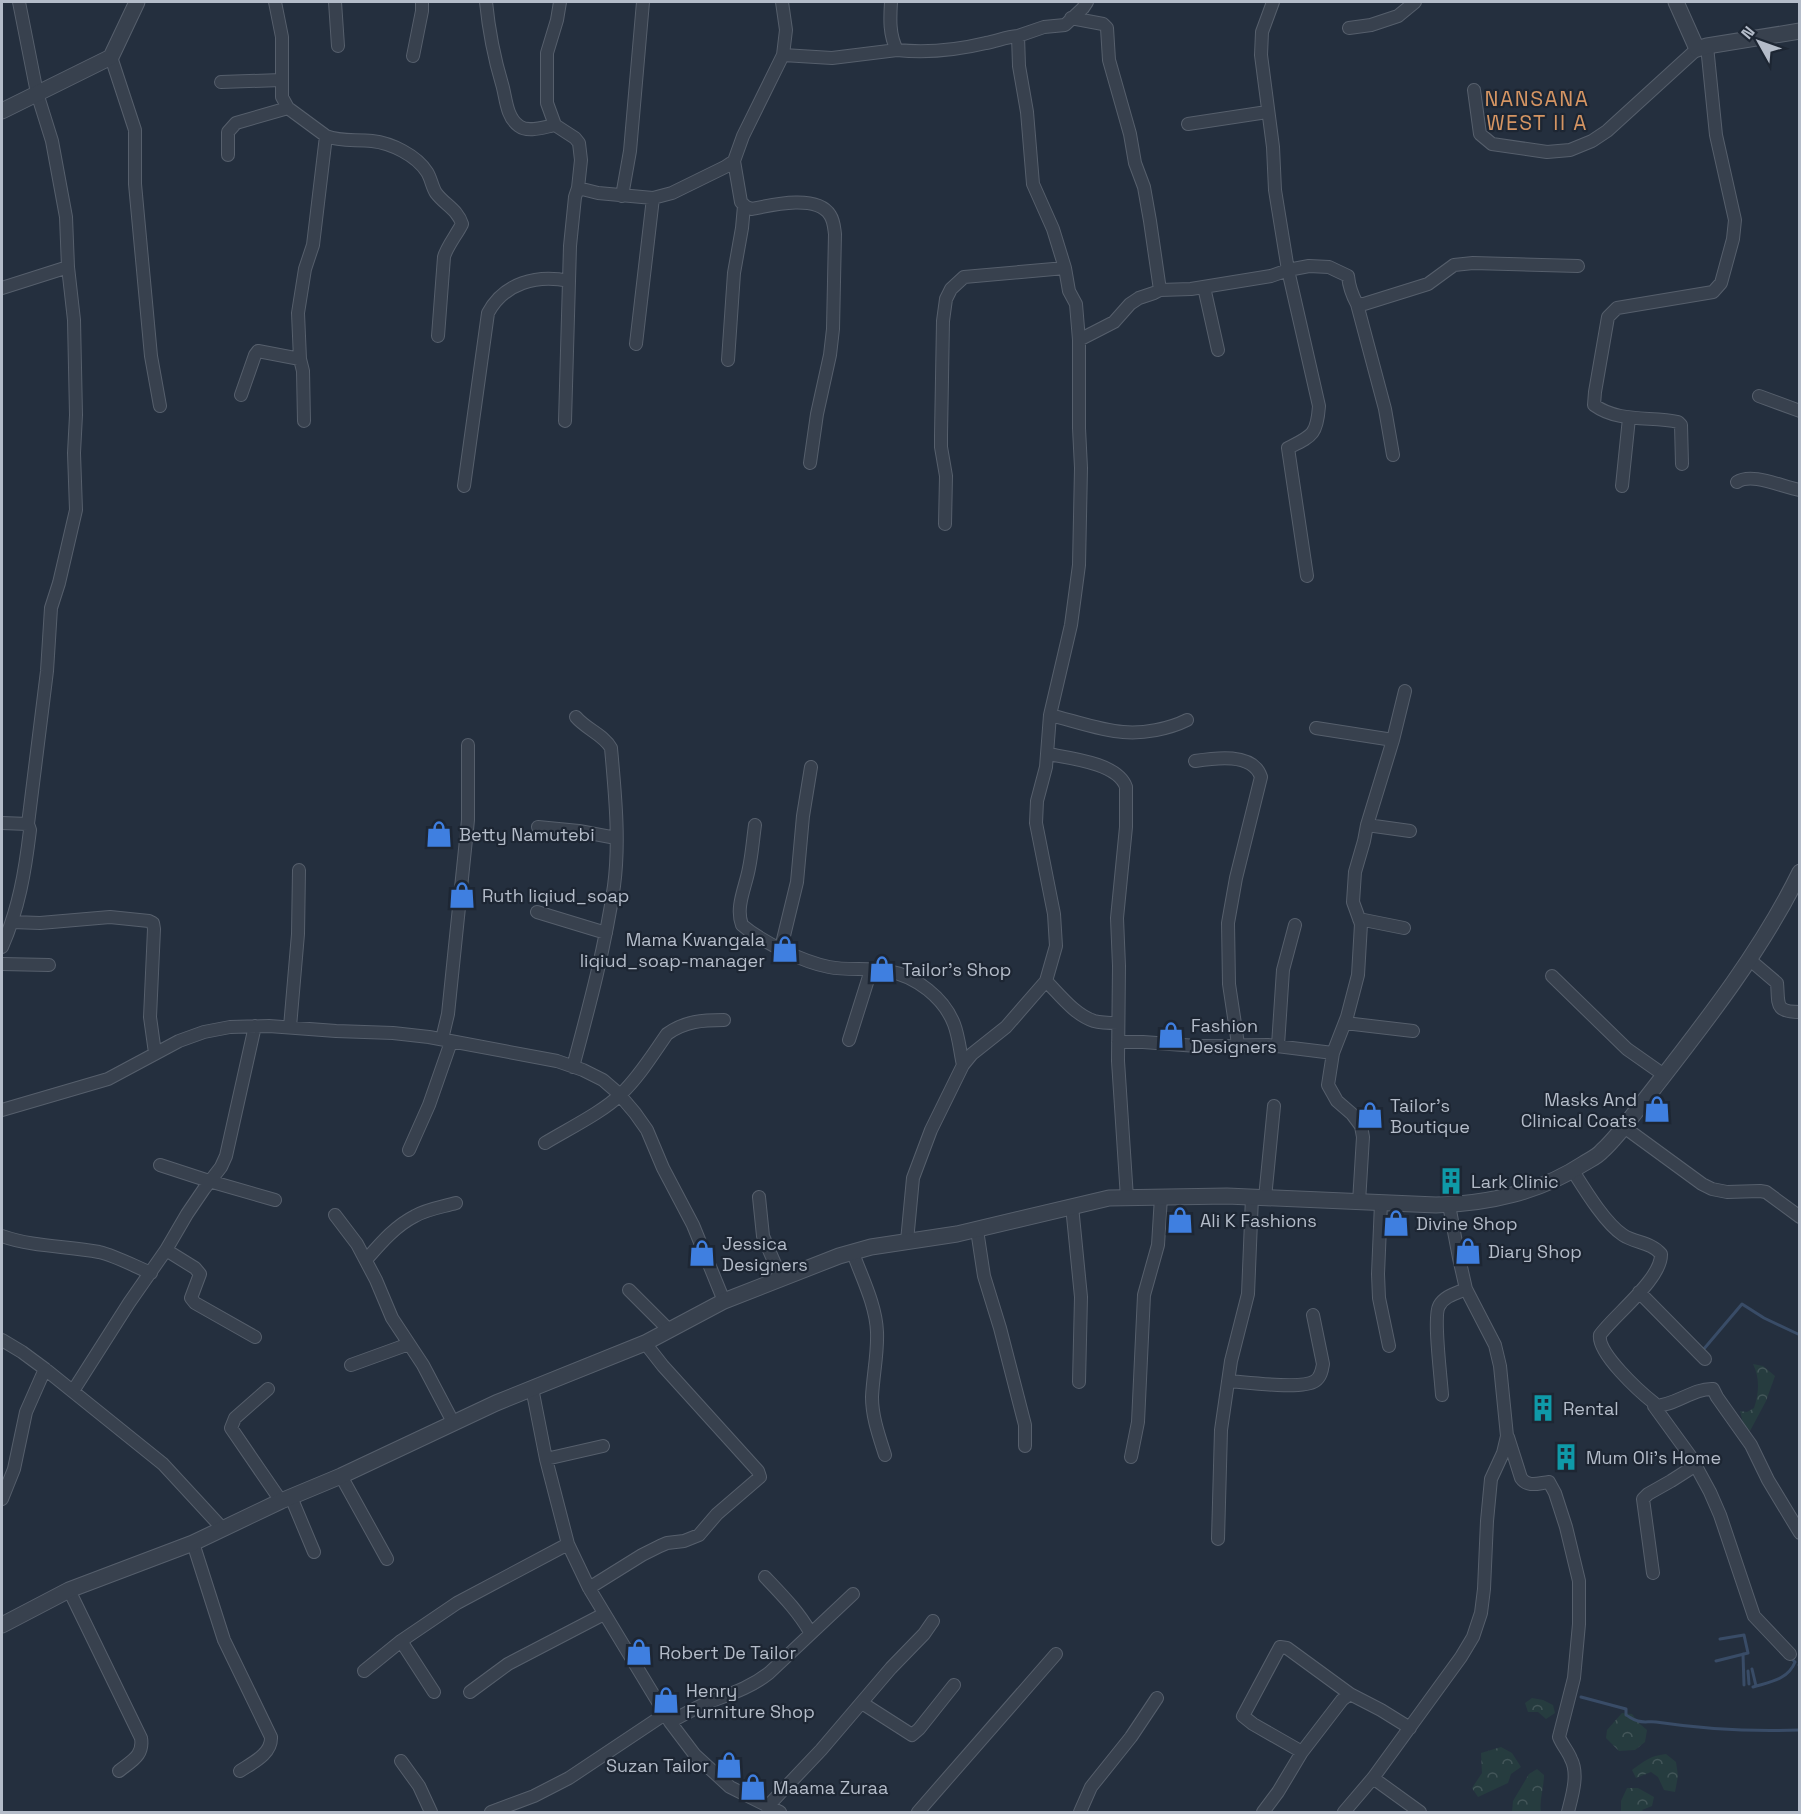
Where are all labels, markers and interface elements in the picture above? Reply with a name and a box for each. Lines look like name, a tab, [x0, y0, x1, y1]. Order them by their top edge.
north arrow	[1729, 12, 1789, 72]
text: N	[1736, 22, 1759, 44]
district label: NANSANA WEST II A	[1485, 85, 1589, 136]
shop icon: Betty Namutebi	[424, 819, 454, 849]
place label: Betty Namutebi	[459, 823, 595, 846]
shop icon: Ruth liqiud_soap	[447, 880, 477, 910]
place label: Ruth liqiud_soap	[482, 884, 629, 907]
place label: Mama Kwangala liqiud_soap-manager	[580, 928, 765, 972]
shop icon: Mama Kwangala liqiud_soap-manager	[770, 934, 800, 964]
shop icon: Tailor's Shop	[867, 954, 897, 984]
place label: Tailor's Shop	[902, 958, 1011, 981]
place label: Fashion Designers	[1191, 1014, 1277, 1058]
shop icon: Fashion Designers	[1156, 1020, 1186, 1050]
place label: Masks And Clinical Coats	[1521, 1088, 1637, 1132]
place label: Tailor's Boutique	[1390, 1094, 1470, 1138]
shop icon: Masks And Clinical Coats	[1642, 1094, 1672, 1124]
shop icon: Tailor's Boutique	[1355, 1100, 1385, 1130]
building icon: Lark Clinic	[1436, 1166, 1466, 1196]
place label: Lark Clinic	[1471, 1170, 1559, 1193]
shop icon: Ali K Fashions	[1165, 1205, 1195, 1235]
shop icon: Divine Shop	[1381, 1208, 1411, 1238]
place label: Ali K Fashions	[1200, 1209, 1317, 1232]
place label: Divine Shop	[1416, 1212, 1518, 1235]
place label: Jessica Designers	[722, 1232, 808, 1276]
shop icon: Diary Shop	[1453, 1236, 1483, 1266]
shop icon: Jessica Designers	[687, 1238, 717, 1268]
place label: Diary Shop	[1488, 1240, 1582, 1263]
building icon: Rental	[1528, 1393, 1558, 1423]
place label: Rental	[1563, 1397, 1619, 1420]
building icon: Mum Oli's Home	[1551, 1442, 1581, 1472]
place label: Mum Oli's Home	[1586, 1446, 1721, 1469]
shop icon: Robert De Tailor	[624, 1637, 654, 1667]
place label: Robert De Tailor	[659, 1641, 796, 1664]
place label: Henry Furniture Shop	[686, 1679, 815, 1723]
shop icon: Henry Furniture Shop	[651, 1685, 681, 1715]
shop icon: Suzan Tailor	[714, 1750, 744, 1780]
place label: Suzan Tailor	[606, 1754, 709, 1777]
shop icon: Maama Zuraa	[738, 1772, 768, 1802]
place label: Maama Zuraa	[773, 1776, 888, 1799]

